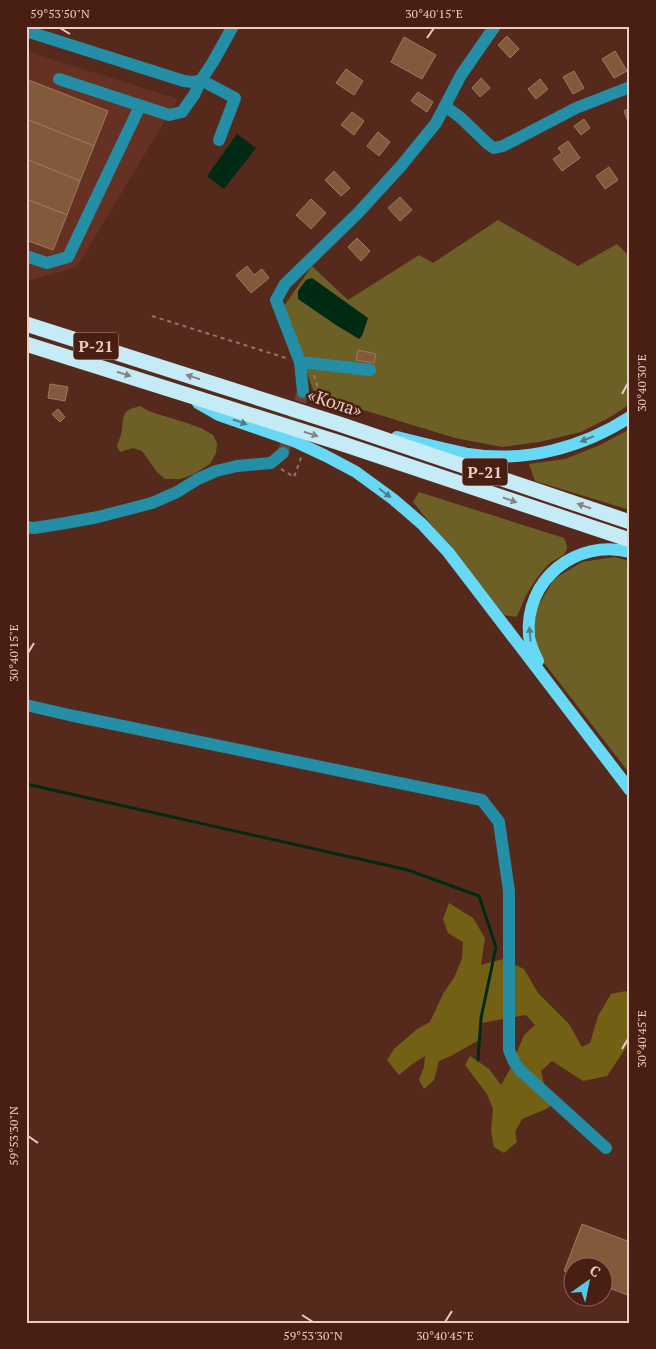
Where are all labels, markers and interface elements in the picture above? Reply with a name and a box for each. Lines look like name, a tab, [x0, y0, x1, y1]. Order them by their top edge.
text: 59°53'50"N	[30, 6, 90, 21]
text: 30°40'15"E	[405, 6, 463, 21]
road number: Р-21	[74, 332, 118, 360]
text: 30°40'30"E	[634, 354, 649, 412]
one-way arrow	[116, 371, 131, 379]
one-way arrow	[185, 372, 200, 380]
street label: «Кола»	[305, 382, 366, 422]
one-way arrow	[233, 418, 248, 426]
one-way arrow	[303, 431, 318, 438]
one-way arrow	[579, 436, 594, 444]
road number: Р-21	[462, 458, 508, 486]
one-way arrow	[378, 487, 391, 498]
one-way arrow	[503, 496, 518, 504]
one-way arrow	[576, 502, 591, 509]
text: 30°40'15"E	[6, 624, 21, 682]
one-way arrow	[525, 625, 533, 641]
text: 30°40'45"E	[634, 1010, 649, 1068]
text: 59°53'30"N	[6, 1106, 21, 1166]
north arrow	[564, 1256, 614, 1306]
text: С	[586, 1260, 604, 1281]
text: 59°53'30"N	[283, 1328, 343, 1343]
text: 30°40'45"E	[416, 1328, 474, 1343]

